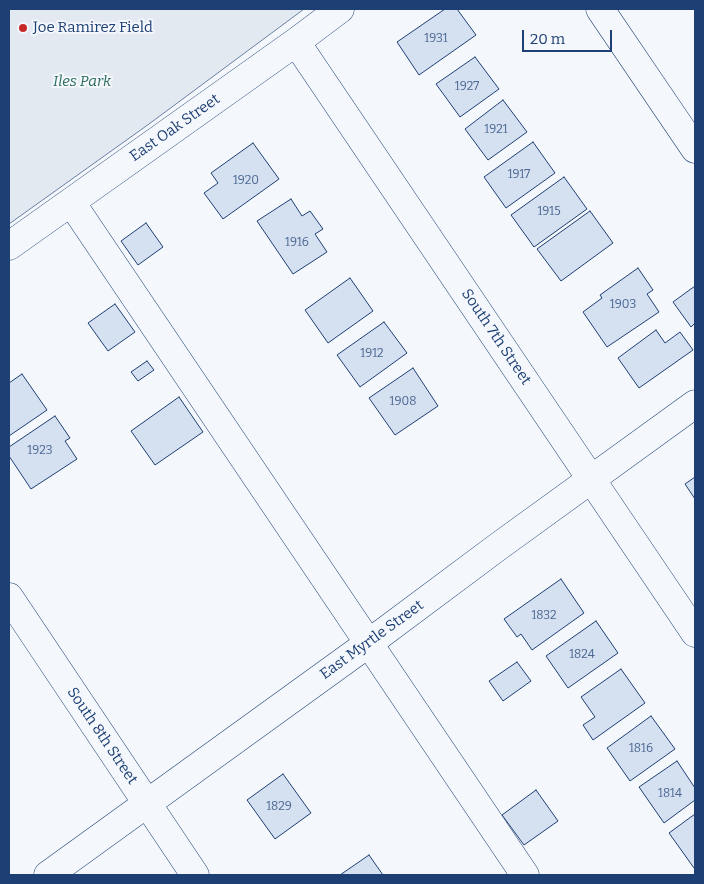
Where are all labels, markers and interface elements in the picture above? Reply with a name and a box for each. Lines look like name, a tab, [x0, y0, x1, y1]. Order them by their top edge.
place label: Joe Ramirez Field	[33, 19, 153, 37]
scale bar	[524, 20, 614, 52]
marker: Joe Ramirez Field	[17, 22, 29, 34]
text: 20 m	[530, 30, 565, 48]
house number: 1931	[424, 32, 448, 46]
park label: Iles Park	[53, 73, 111, 91]
house number: 1927	[455, 80, 479, 94]
street label: East Oak Street	[127, 90, 223, 166]
house number: 1921	[484, 123, 508, 137]
house number: 1917	[508, 168, 530, 182]
house number: 1920	[233, 174, 259, 188]
house number: 1915	[537, 205, 561, 219]
house number: 1916	[285, 236, 309, 250]
street label: South 7th Street	[457, 286, 535, 388]
house number: 1903	[610, 298, 636, 312]
house number: 1912	[360, 347, 384, 361]
house number: 1908	[390, 395, 416, 409]
house number: 1923	[27, 444, 53, 458]
street label: East Myrtle Street	[317, 596, 427, 684]
house number: 1832	[531, 609, 557, 623]
house number: 1824	[569, 648, 595, 662]
street label: South 8th Street	[63, 684, 141, 788]
house number: 1816	[629, 742, 653, 756]
house number: 1814	[658, 787, 682, 801]
house number: 1829	[266, 800, 292, 814]

